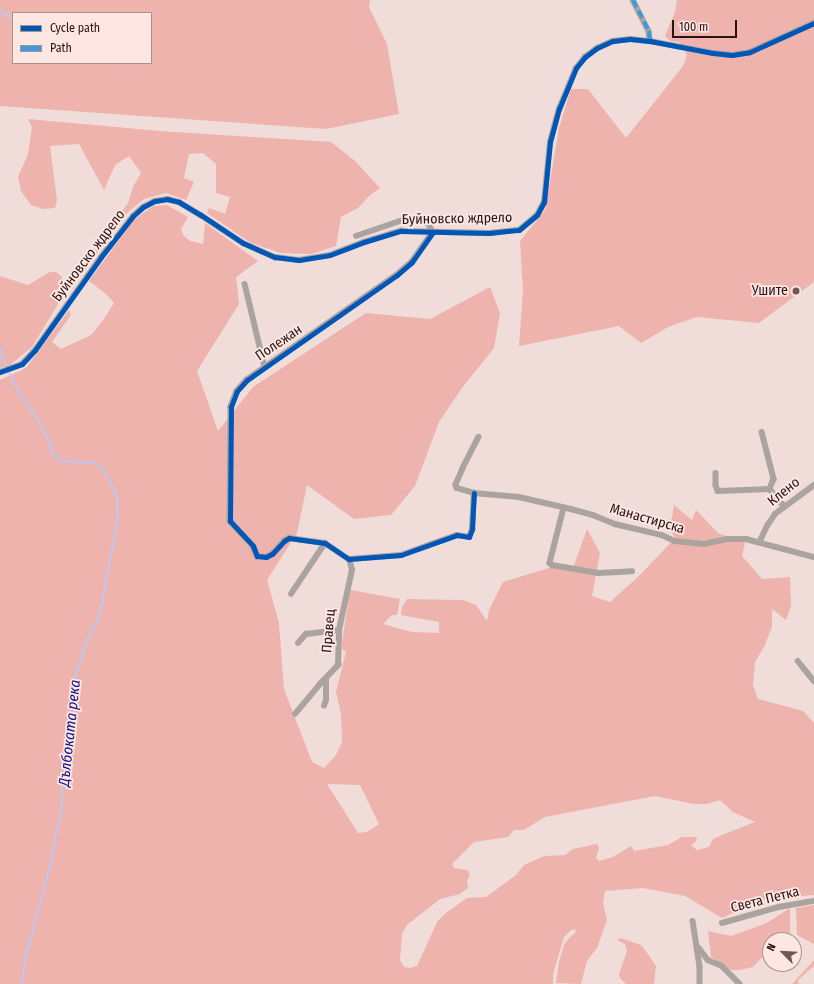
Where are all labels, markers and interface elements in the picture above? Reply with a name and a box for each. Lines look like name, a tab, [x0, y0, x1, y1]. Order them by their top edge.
legend	[12, 12, 152, 64]
scale bar	[674, 12, 739, 38]
text: 100 m	[679, 20, 708, 34]
text: Cycle path	[50, 21, 100, 35]
text: Path	[50, 41, 72, 55]
street label: Буйновско ждрело	[49, 207, 129, 305]
street label: Буйновско ждрело	[401, 210, 513, 228]
place label: Ушите	[752, 283, 788, 299]
marker: Ушите	[791, 286, 801, 296]
street label: Полежан	[252, 321, 306, 365]
street label: Клено	[765, 474, 803, 510]
street label: Манастирска	[608, 500, 686, 538]
street label: Правец	[319, 608, 339, 654]
water label: Дълбоката река	[55, 679, 85, 787]
street label: Света Петка	[729, 883, 801, 917]
north arrow	[762, 932, 802, 972]
text: N	[764, 942, 779, 953]

